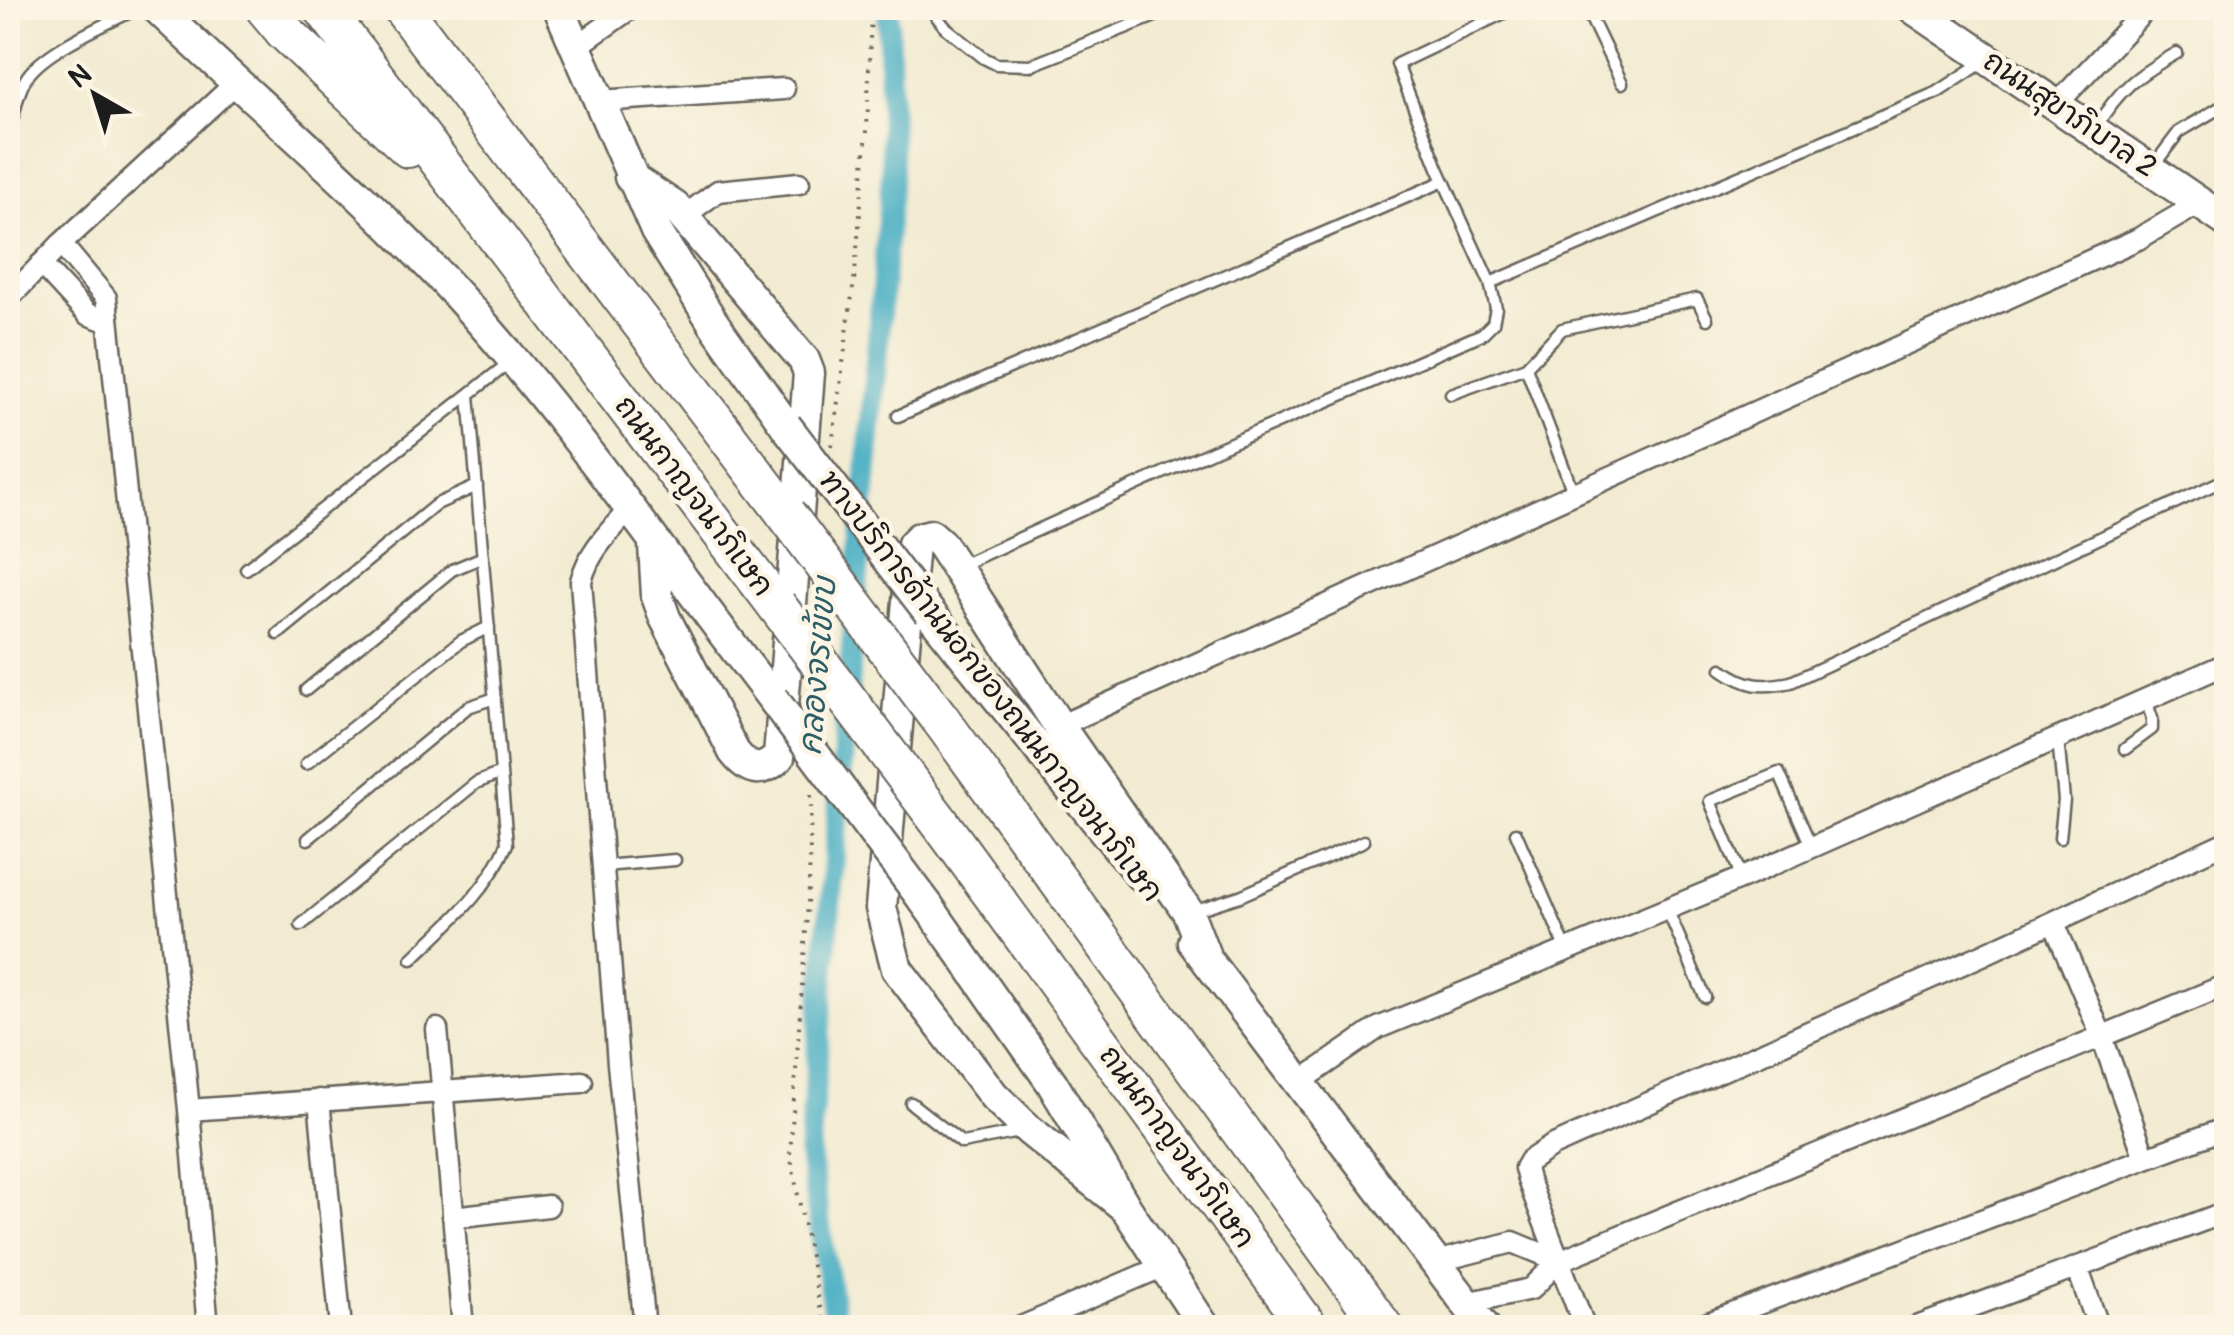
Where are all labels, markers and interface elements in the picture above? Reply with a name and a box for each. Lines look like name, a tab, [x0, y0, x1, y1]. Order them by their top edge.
street label: ถนนสุขาภิบาล 2	[1974, 42, 2164, 188]
north arrow	[45, 45, 145, 145]
text: N	[62, 57, 99, 96]
street label: ถนนกาญจนาภิเษก	[606, 388, 782, 604]
street label: ทางบริการด้านนอกของถนนกาญจนาภิเษก	[811, 462, 1172, 909]
water label: คลองจรเข้ขบ	[789, 573, 846, 756]
street label: ถนนกาญจนาภิเษก	[1091, 1038, 1263, 1256]

